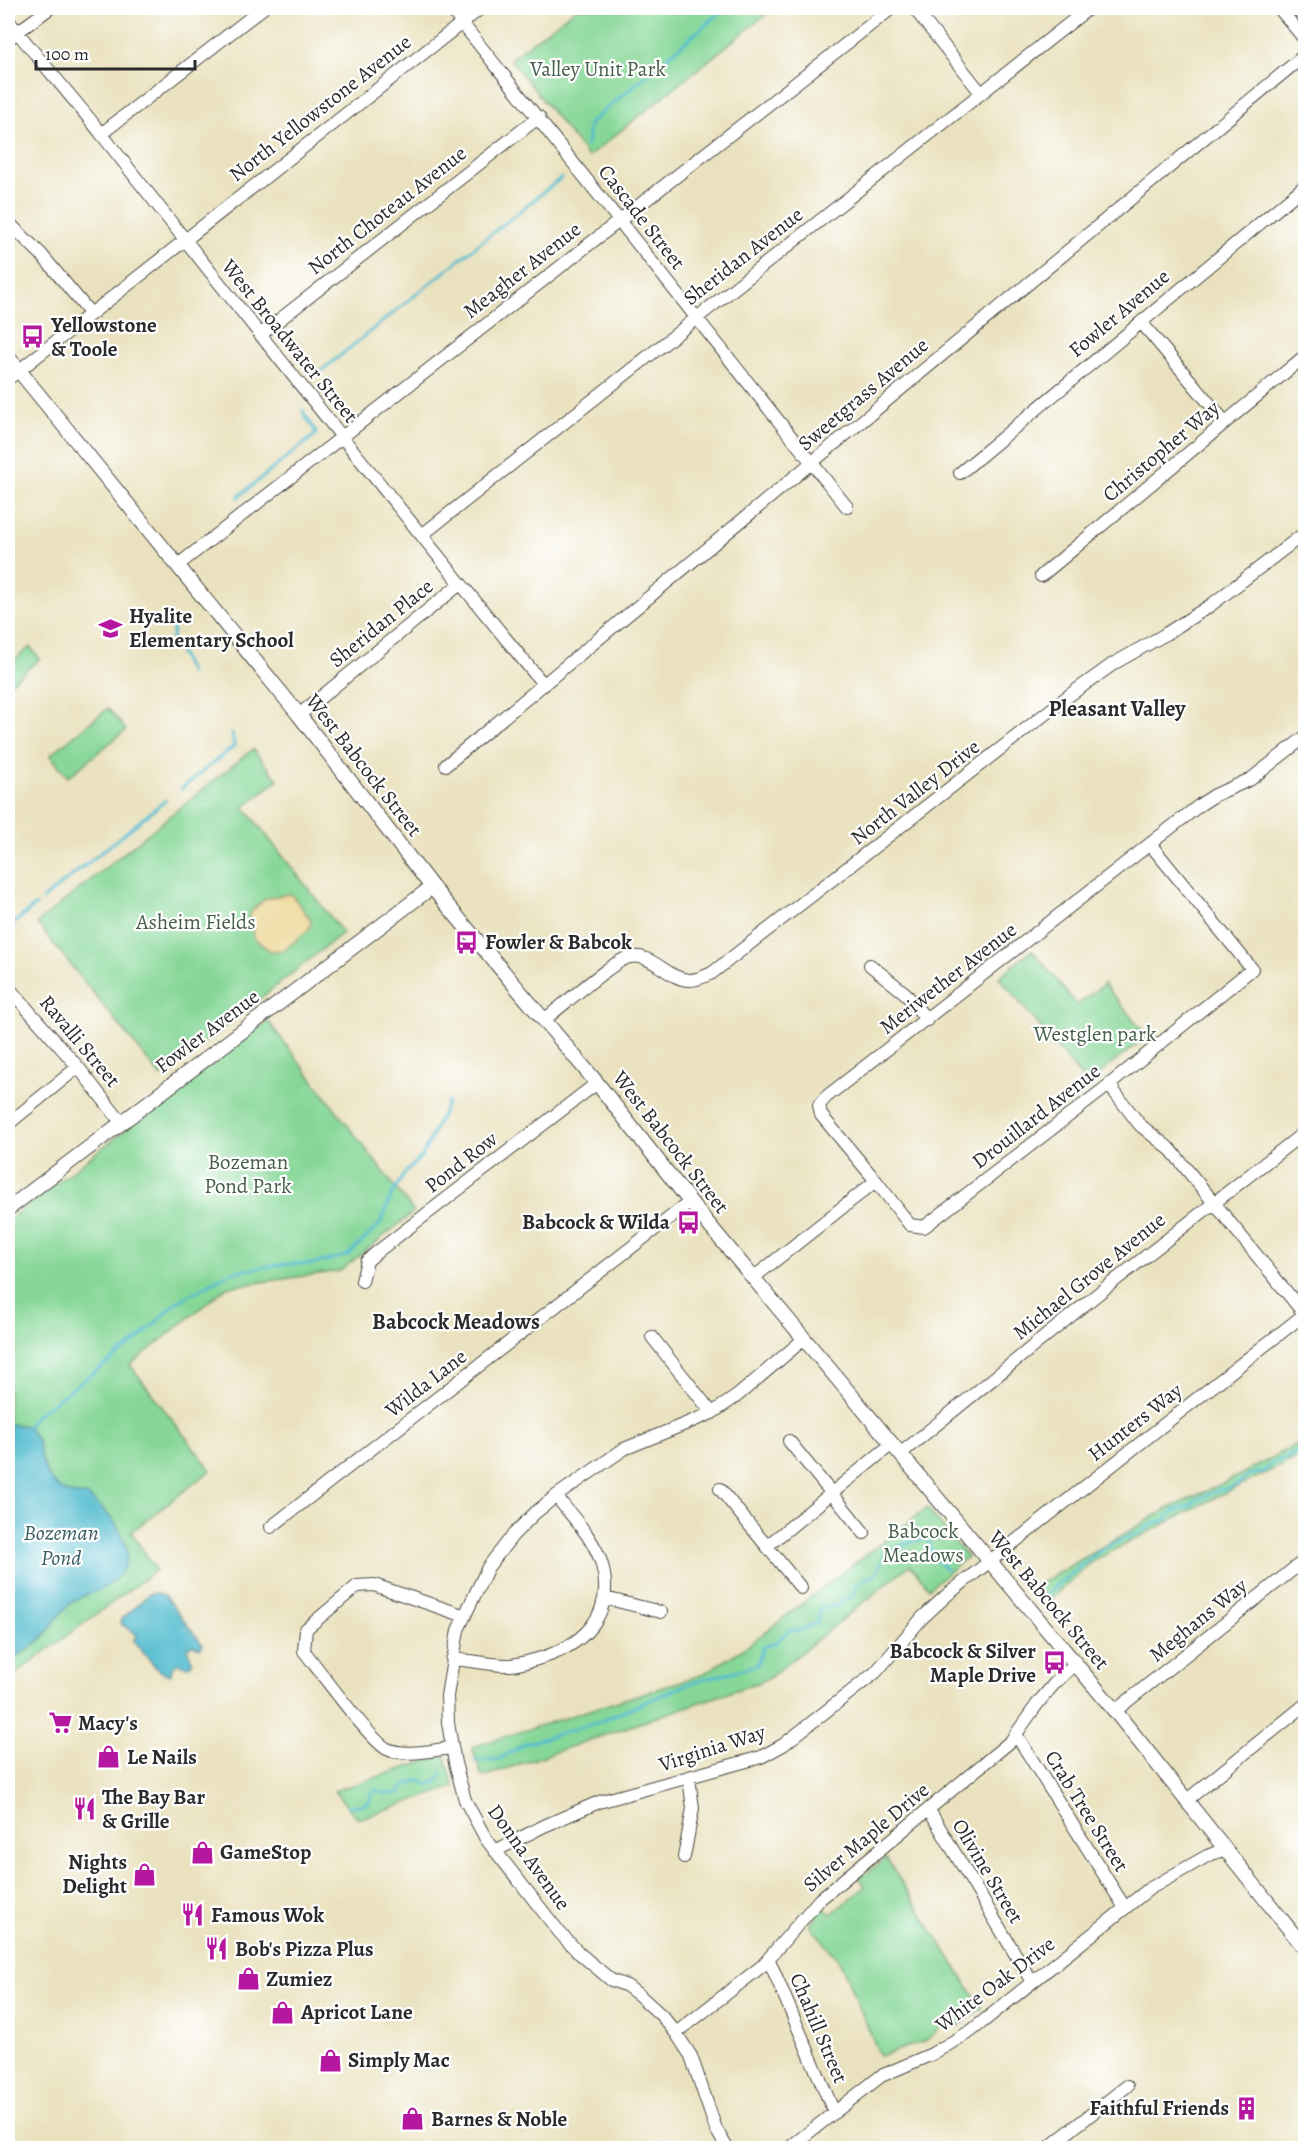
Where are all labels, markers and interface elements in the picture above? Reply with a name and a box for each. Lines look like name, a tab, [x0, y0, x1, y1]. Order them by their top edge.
street label: North Yellowstone Avenue	[223, 28, 417, 188]
scale bar	[36, 33, 195, 71]
text: 100 m	[45, 42, 89, 66]
park label: Valley Unit Park	[529, 55, 667, 83]
street label: North Choteau Avenue	[302, 139, 472, 281]
street label: Cascade Street	[592, 159, 692, 275]
street label: Sheridan Avenue	[677, 200, 809, 312]
street label: Meagher Avenue	[457, 215, 587, 325]
street label: West Broadwater Street	[215, 253, 365, 429]
street label: Fowler Avenue	[1063, 262, 1175, 364]
place label: Yellowstone & Toole	[50, 311, 157, 363]
bus stop icon: Yellowstone & Toole	[20, 324, 46, 350]
street label: Sweetgrass Avenue	[792, 331, 934, 457]
street label: Christopher Way	[1097, 393, 1226, 508]
street label: Sheridan Place	[323, 572, 439, 674]
place label: Hyalite Elementary School	[129, 602, 294, 654]
school or university icon: Hyalite Elementary School	[98, 615, 124, 641]
street label: West Babcock Street	[299, 687, 429, 842]
district label: Pleasant Valley	[1048, 694, 1186, 724]
street label: North Valley Drive	[845, 733, 985, 851]
park label: Asheim Fields	[135, 908, 256, 936]
street label: Meriwether Avenue	[874, 916, 1022, 1040]
place label: Fowler & Babcok	[485, 928, 632, 956]
bus stop icon: Fowler & Babcok	[454, 929, 480, 955]
street label: Fowler Avenue	[149, 983, 265, 1079]
street label: Ravalli Street	[33, 989, 127, 1093]
park label: Westglen park	[1033, 1020, 1157, 1048]
street label: Drouillard Avenue	[966, 1057, 1106, 1175]
street label: West Babcock Street	[606, 1064, 736, 1219]
street label: Pond Row	[419, 1125, 503, 1199]
park label: Bozeman Pond Park	[204, 1148, 292, 1200]
street label: Michael Grove Avenue	[1007, 1206, 1171, 1346]
place label: Babcock & Wilda	[522, 1208, 671, 1236]
bus stop icon: Babcock & Wilda	[675, 1209, 701, 1235]
district label: Babcock Meadows	[372, 1307, 540, 1337]
street label: Wilda Lane	[379, 1342, 473, 1424]
street label: Hunters Way	[1082, 1376, 1188, 1468]
park label: Babcock Meadows	[882, 1517, 964, 1569]
water label: Bozeman Pond	[23, 1518, 99, 1573]
street label: West Babcock Street	[982, 1524, 1116, 1676]
street label: Meghans Way	[1143, 1571, 1253, 1668]
place label: Babcock & Silver Maple Drive	[890, 1637, 1036, 1689]
bus stop icon: Babcock & Silver Maple Drive	[1041, 1650, 1067, 1676]
place label: Macy's	[78, 1709, 138, 1737]
supermarket icon: Macy's	[47, 1710, 73, 1736]
street label: Virginia Way	[654, 1717, 769, 1779]
place label: Le Nails	[127, 1743, 197, 1771]
shop icon: Le Nails	[96, 1744, 122, 1770]
street label: Crab Tree Street	[1038, 1745, 1136, 1877]
street label: Silver Maple Drive	[797, 1776, 935, 1898]
place label: The Bay Bar & Grille	[102, 1783, 206, 1835]
restaurant icon: The Bay Bar & Grille	[71, 1796, 97, 1822]
street label: Donna Avenue	[481, 1798, 577, 1916]
street label: Olivine Street	[946, 1813, 1030, 1929]
place label: GameStop	[220, 1838, 311, 1866]
shop icon: GameStop	[189, 1839, 215, 1865]
place label: Nights Delight	[62, 1848, 127, 1900]
shop icon: Nights Delight	[132, 1861, 158, 1887]
place label: Famous Wok	[211, 1901, 324, 1929]
restaurant icon: Famous Wok	[180, 1902, 206, 1928]
street label: White Oak Drive	[929, 1930, 1061, 2039]
place label: Bob's Pizza Plus	[235, 1935, 374, 1963]
restaurant icon: Bob's Pizza Plus	[204, 1936, 230, 1962]
place label: Zumiez	[266, 1965, 333, 1993]
shop icon: Zumiez	[235, 1966, 261, 1992]
street label: Chahill Street	[783, 1969, 855, 2088]
place label: Apricot Lane	[300, 1998, 413, 2026]
shop icon: Apricot Lane	[270, 1999, 296, 2025]
place label: Simply Mac	[348, 2046, 450, 2074]
shop icon: Simply Mac	[317, 2047, 343, 2073]
place label: Faithful Friends	[1089, 2094, 1229, 2122]
building icon: Faithful Friends	[1234, 2095, 1260, 2121]
place label: Barnes & Noble	[431, 2105, 567, 2133]
shop icon: Barnes & Noble	[400, 2106, 426, 2132]

